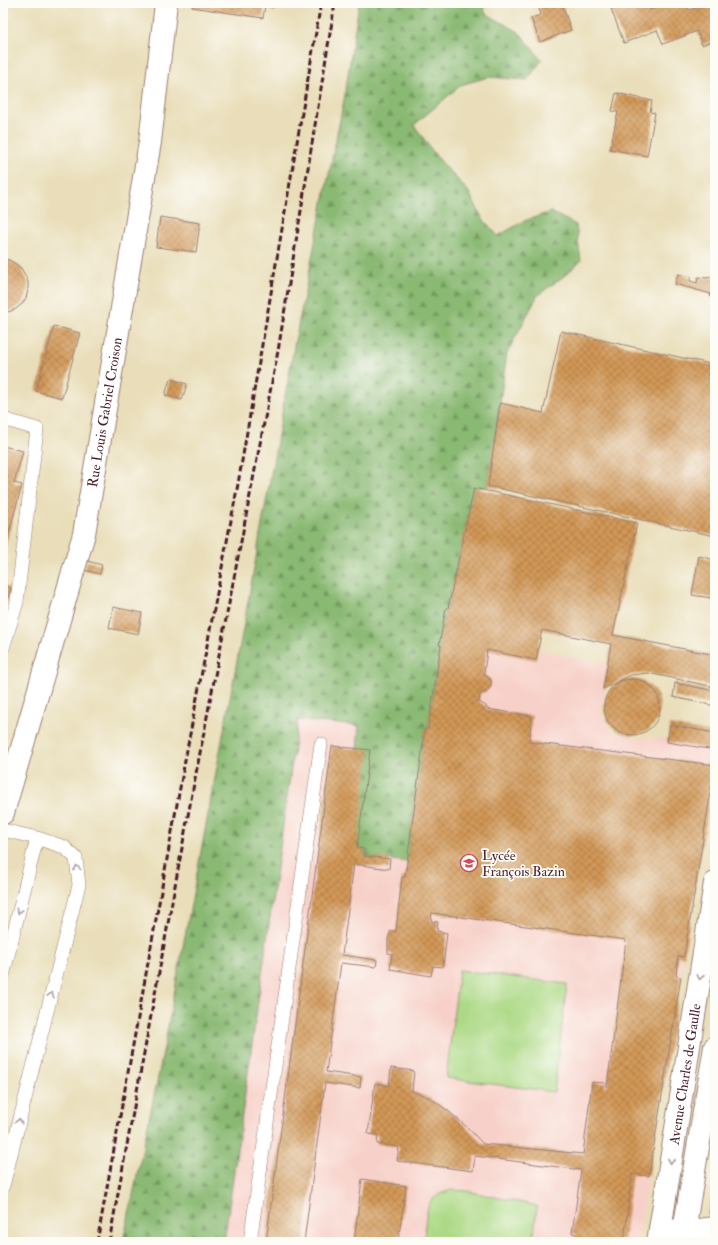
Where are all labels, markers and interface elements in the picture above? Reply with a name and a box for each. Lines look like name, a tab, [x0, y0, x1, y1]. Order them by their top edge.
street label: Rue Louis Gabriel Croison	[84, 336, 126, 489]
place label: Lycée François Bazin	[482, 847, 565, 880]
school or university icon: Lycée François Bazin	[459, 853, 479, 873]
one-way arrow	[73, 865, 82, 872]
one-way arrow	[16, 908, 24, 914]
one-way arrow	[696, 974, 705, 980]
one-way arrow	[47, 992, 55, 998]
street label: Avenue Charles de Gaulle	[665, 1002, 705, 1147]
one-way arrow	[15, 1118, 23, 1124]
one-way arrow	[667, 1158, 676, 1164]

